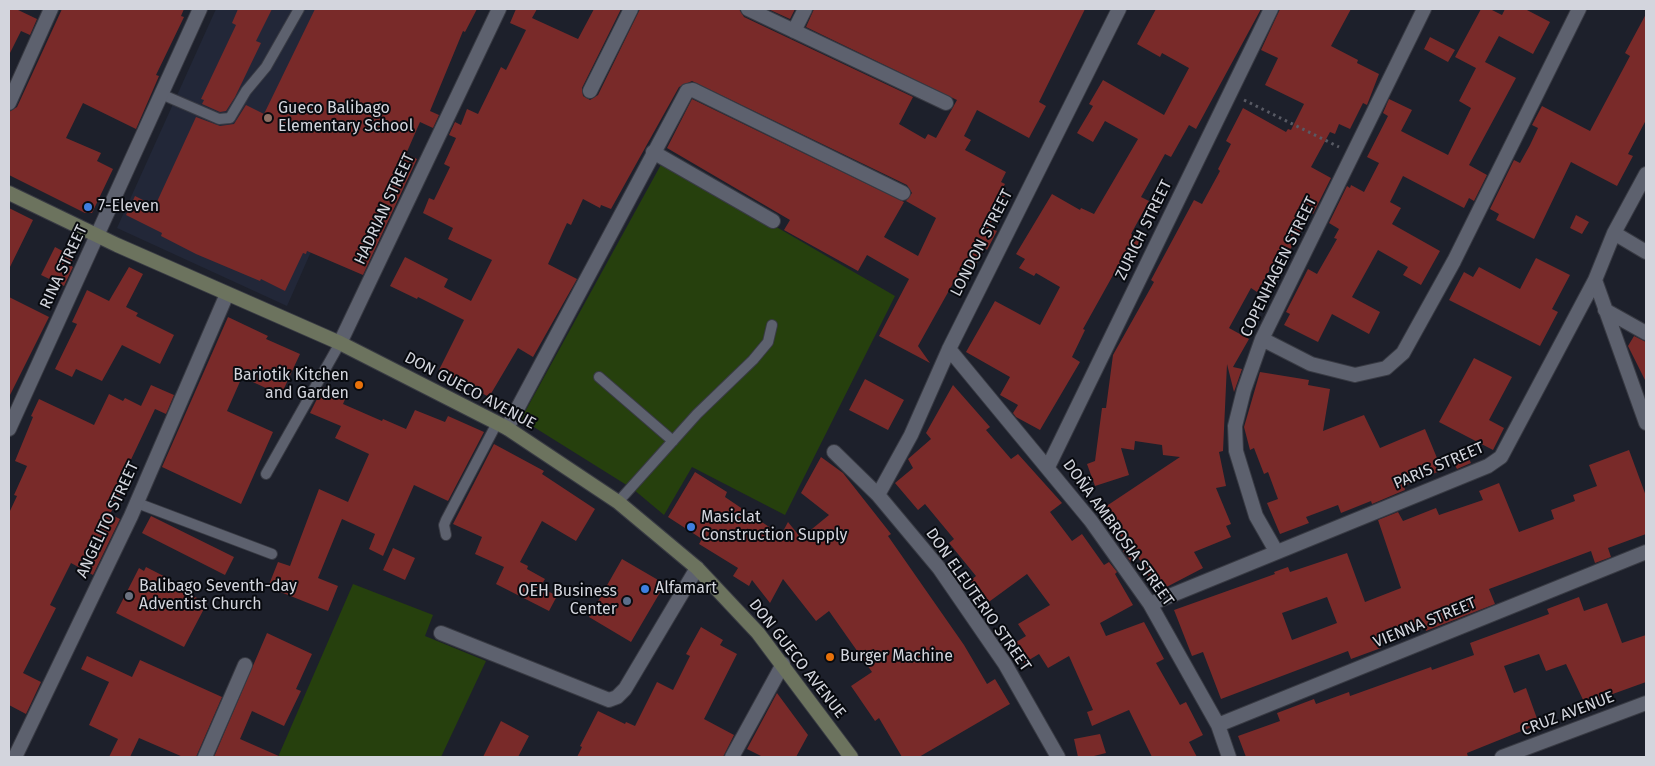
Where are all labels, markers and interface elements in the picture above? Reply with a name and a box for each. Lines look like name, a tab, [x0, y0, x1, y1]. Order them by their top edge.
place label: Gueco Balibago Elementary School	[278, 99, 413, 137]
marker: Gueco Balibago Elementary School	[262, 112, 274, 124]
street label: HADRIAN STREET	[351, 150, 419, 268]
street label: ZURICH STREET	[1111, 177, 1177, 283]
street label: LONDON STREET	[947, 186, 1017, 300]
street label: COPENHAGEN STREET	[1237, 194, 1321, 340]
place label: 7-Eleven	[98, 197, 159, 217]
marker: 7-Eleven	[82, 201, 94, 213]
street label: RINA STREET	[36, 222, 92, 312]
street label: DON GUECO AVENUE	[401, 348, 539, 434]
place label: Bariotik Kitchen and Garden	[233, 366, 349, 404]
marker: Bariotik Kitchen and Garden	[353, 379, 365, 391]
street label: PARIS STREET	[1391, 438, 1487, 494]
street label: DOÑA AMBROSIA STREET	[1058, 456, 1178, 610]
street label: ANGELITO STREET	[73, 459, 143, 581]
place label: Masiclat Construction Supply	[701, 508, 847, 546]
marker: Masiclat Construction Supply	[685, 521, 697, 533]
street label: DON ELEUTERIO STREET	[921, 525, 1035, 675]
place label: Balibago Seventh-day Adventist Church	[139, 577, 297, 615]
place label: Alfamart	[655, 579, 717, 599]
place label: OEH Business Center	[518, 582, 617, 620]
marker: Alfamart	[639, 583, 651, 595]
marker: Balibago Seventh-day Adventist Church	[123, 590, 135, 602]
street label: VIENNA STREET	[1371, 594, 1479, 652]
marker: OEH Business Center	[621, 595, 633, 607]
street label: DON GUECO AVENUE	[744, 596, 850, 722]
place label: Burger Machine	[840, 647, 953, 667]
marker: Burger Machine	[824, 651, 836, 663]
street label: CRUZ AVENUE	[1519, 687, 1617, 741]

